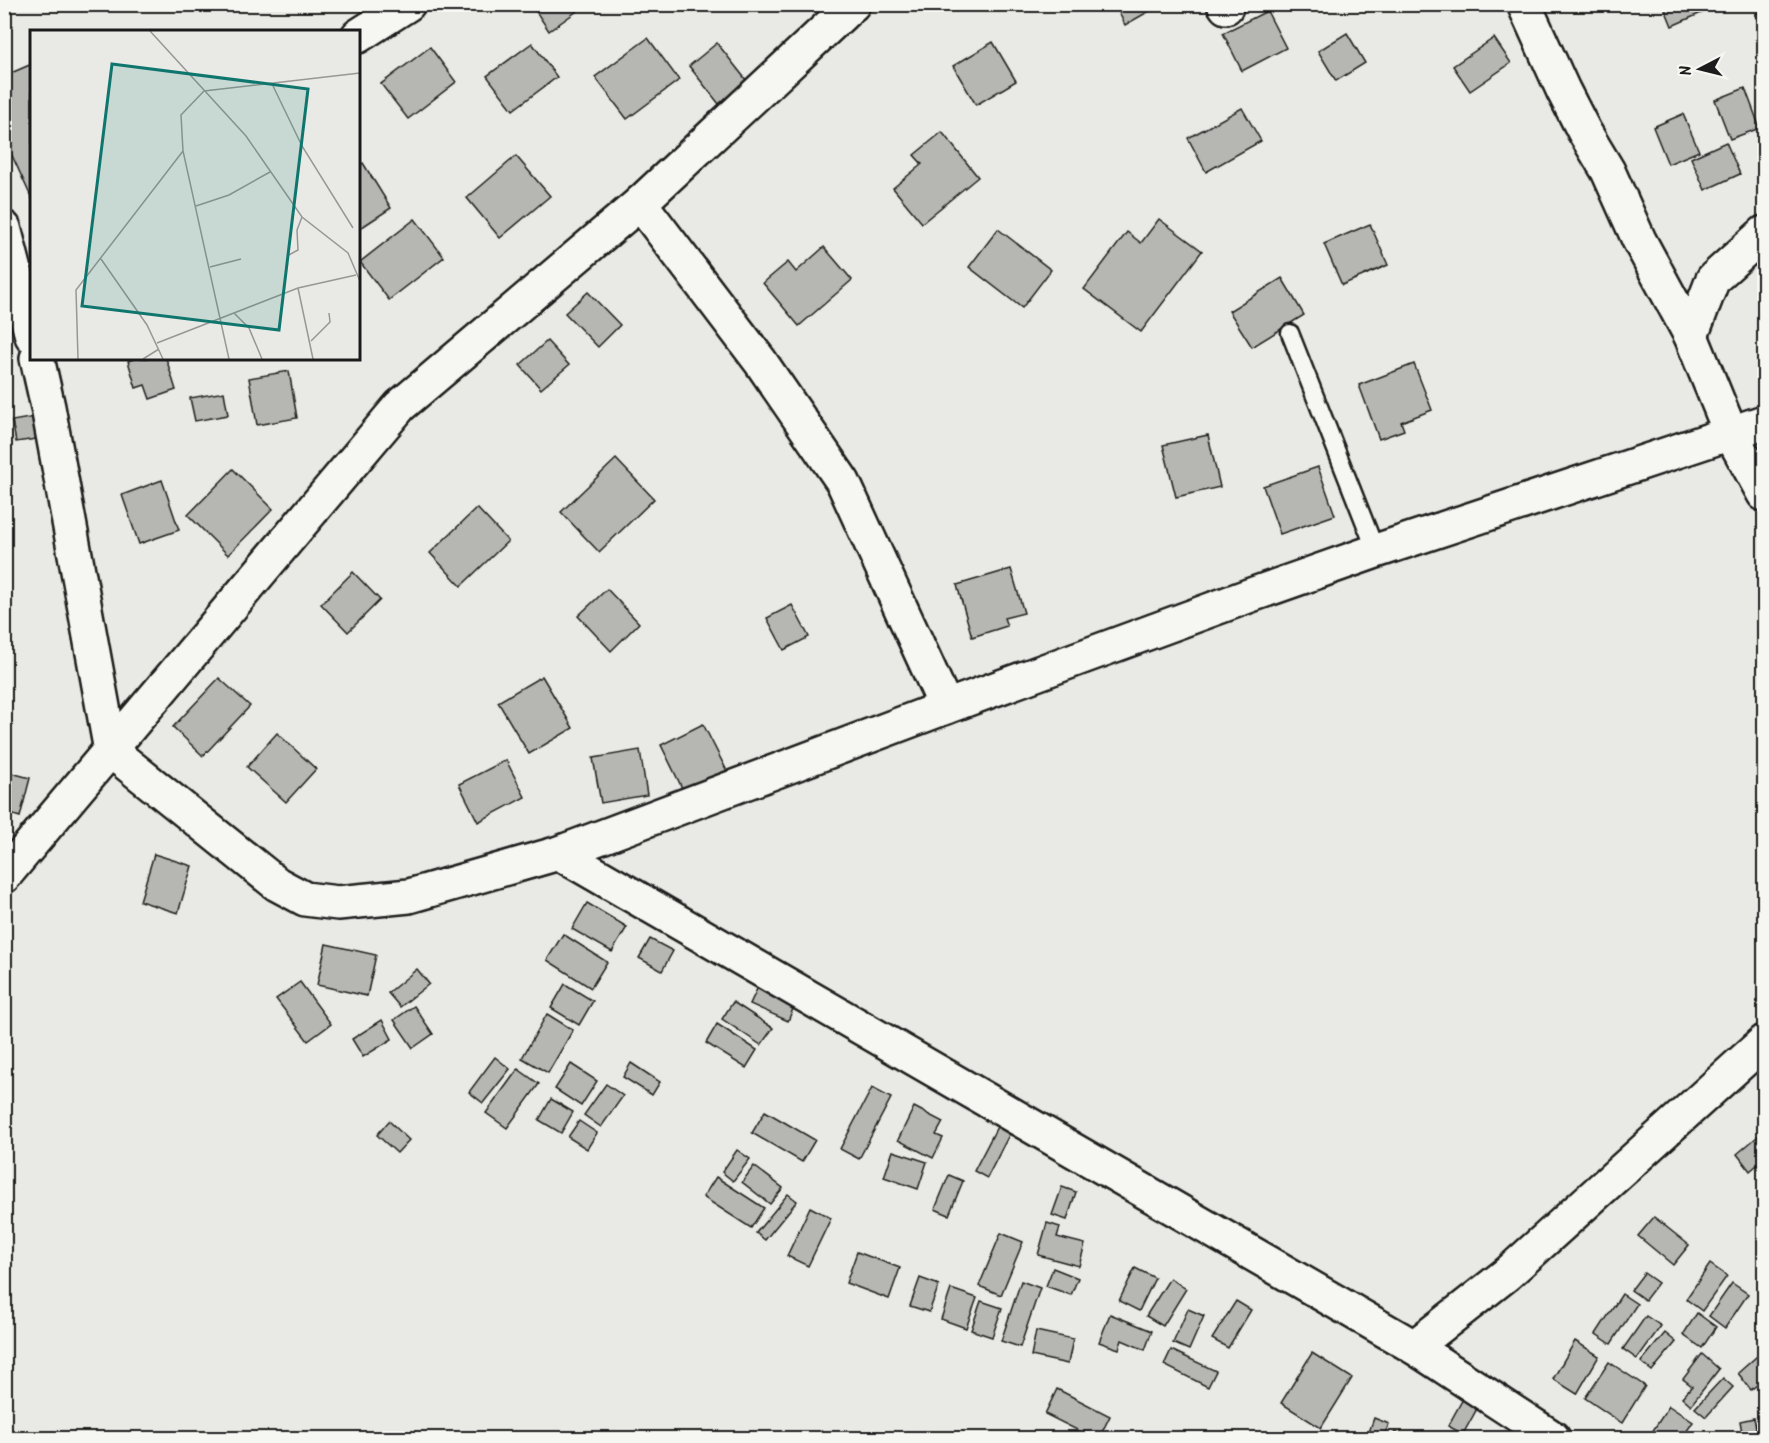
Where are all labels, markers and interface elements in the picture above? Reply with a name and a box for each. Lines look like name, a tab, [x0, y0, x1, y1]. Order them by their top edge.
inset map	[30, 30, 360, 360]
north arrow	[1670, 39, 1730, 99]
text: N	[1674, 64, 1700, 77]

